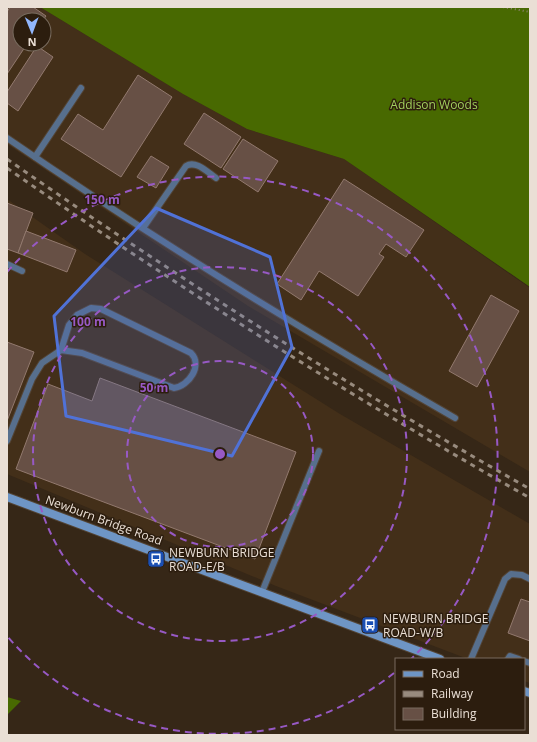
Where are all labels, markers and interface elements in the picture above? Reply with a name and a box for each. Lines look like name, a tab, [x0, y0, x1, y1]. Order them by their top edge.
north arrow	[12, 12, 52, 52]
text: N	[28, 35, 37, 50]
park label: Addison Woods	[390, 96, 478, 113]
text: 150 m	[84, 191, 120, 208]
text: 100 m	[70, 313, 106, 330]
text: 50 m	[140, 379, 168, 396]
centre of rings	[213, 447, 227, 461]
street label: Newburn Bridge Road	[43, 491, 165, 549]
place label: NEWBURN BRIDGE ROAD-E/B	[169, 544, 274, 575]
bus stop icon: NEWBURN BRIDGE ROAD-E/B	[146, 549, 166, 569]
place label: NEWBURN BRIDGE ROAD-W/B	[383, 610, 488, 641]
bus stop icon: NEWBURN BRIDGE ROAD-W/B	[360, 615, 380, 635]
legend	[395, 658, 525, 730]
text: Road	[431, 665, 460, 682]
text: Railway	[431, 685, 474, 702]
text: Building	[431, 705, 477, 722]

